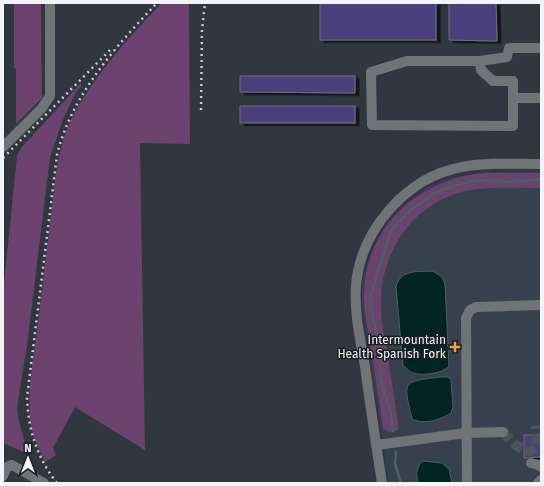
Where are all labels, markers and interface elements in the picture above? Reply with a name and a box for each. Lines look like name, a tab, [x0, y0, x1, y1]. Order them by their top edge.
place label: Intermountain Health Spanish Fork	[337, 333, 447, 361]
marker: Intermountain Health Spanish Fork	[449, 341, 461, 353]
north arrow	[8, 438, 48, 478]
text: N	[24, 442, 32, 455]

